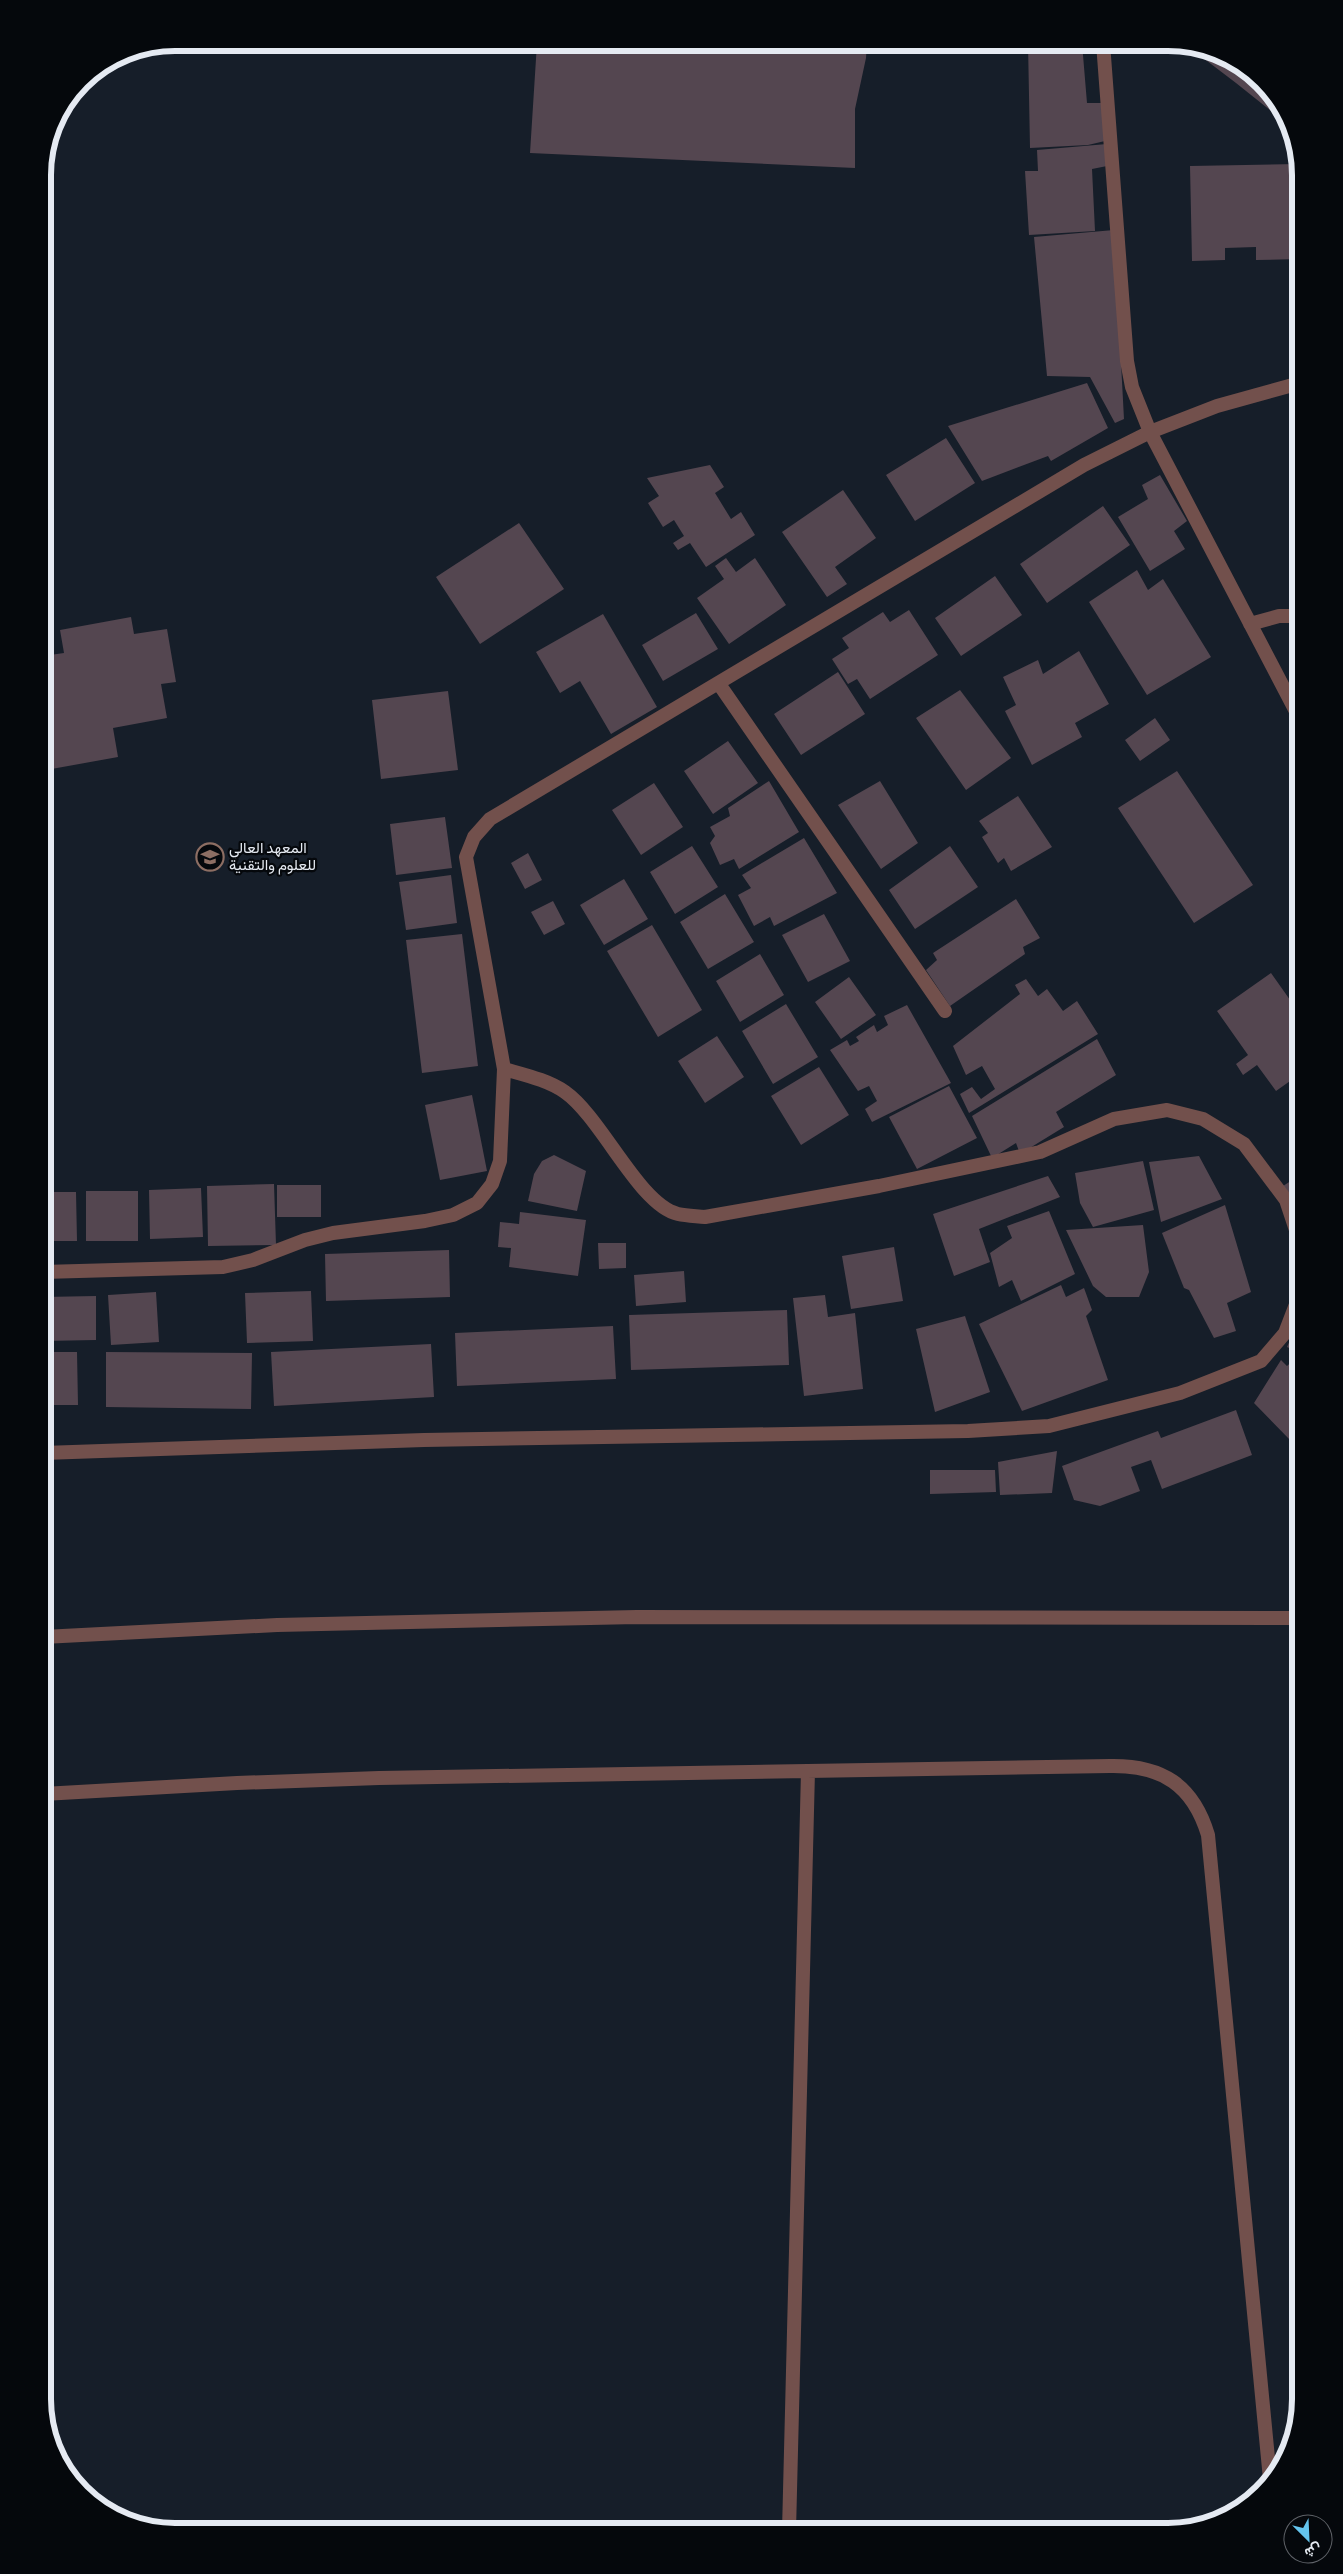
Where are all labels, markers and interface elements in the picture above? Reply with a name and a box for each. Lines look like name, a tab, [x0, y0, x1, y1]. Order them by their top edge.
place label: المعهد العالي للعلوم والتقنية	[229, 835, 316, 875]
school or university icon: المعهد العالي للعلوم والتقنية	[195, 842, 225, 872]
north arrow	[1283, 2514, 1333, 2564]
text: ش	[1302, 2539, 1325, 2564]

